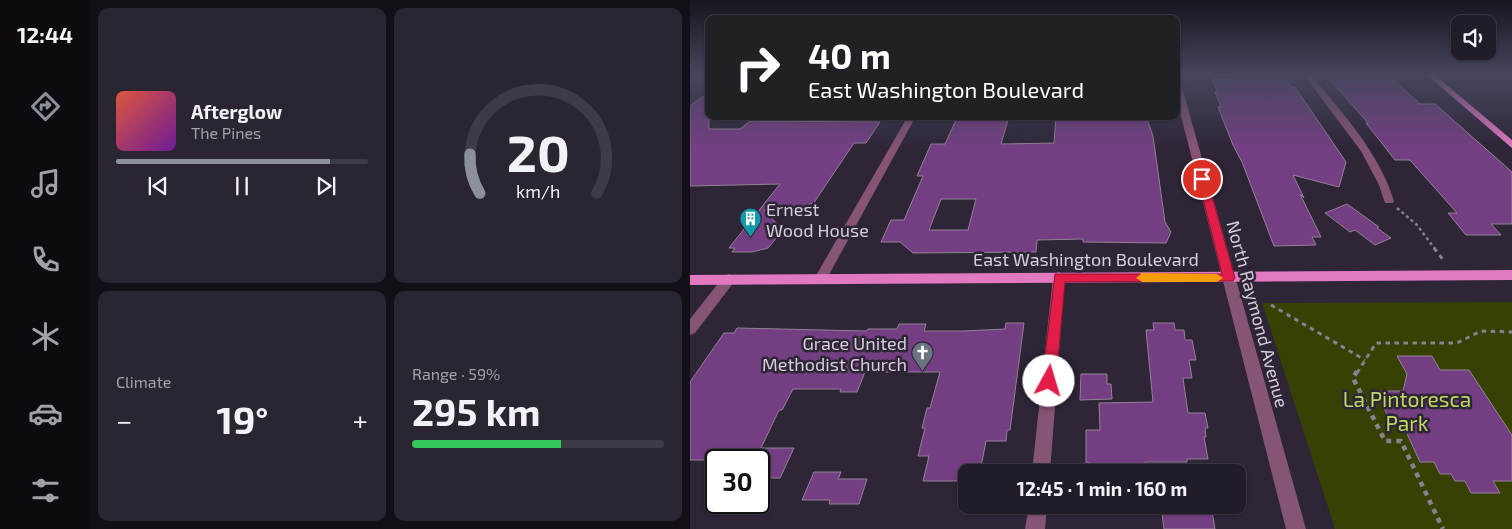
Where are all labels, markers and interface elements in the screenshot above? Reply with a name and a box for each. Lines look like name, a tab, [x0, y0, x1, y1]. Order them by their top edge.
map controls	[1451, 15, 1496, 60]
button: sound	[1451, 15, 1496, 60]
text: 12:44	[17, 21, 73, 47]
text: 40 m	[808, 34, 891, 76]
icon: right	[725, 35, 790, 100]
text: East Washington Boulevard	[808, 76, 1084, 102]
icon: directions	[28, 89, 63, 124]
text: Afterglow	[191, 100, 282, 123]
text: 20	[506, 120, 570, 182]
text: The Pines	[191, 123, 261, 142]
pin	[1181, 158, 1223, 200]
icon: arrive	[1188, 165, 1216, 193]
icon: music	[28, 166, 63, 201]
icon: previous	[144, 172, 172, 200]
icon: pause	[228, 172, 256, 200]
icon: next	[312, 172, 340, 200]
text: km/h	[516, 180, 560, 202]
place label: Ernest Wood House	[766, 198, 869, 241]
building icon: Ernest Wood House	[738, 207, 762, 238]
street label: North Raymond Avenue	[1222, 218, 1294, 410]
icon: phone	[28, 242, 63, 277]
street label: East Washington Boulevard	[973, 248, 1199, 270]
icon: climate	[28, 319, 63, 354]
place label: Grace United Methodist Church	[762, 332, 907, 375]
church icon: Grace United Methodist Church	[911, 341, 935, 372]
position arrow	[1022, 354, 1074, 406]
text: Range · 59%	[412, 364, 500, 383]
text: Climate	[116, 372, 171, 391]
park label: La Pintoresca Park	[1343, 386, 1471, 435]
text: 295 km	[412, 388, 540, 434]
icon: car	[28, 396, 63, 431]
text: 19°	[217, 396, 268, 442]
text: −	[116, 403, 132, 437]
text: +	[353, 403, 368, 437]
speed limit sign: 30	[705, 449, 770, 514]
icon: filters	[28, 473, 63, 508]
text: 12:45 · 1 min · 160 m	[1017, 477, 1187, 500]

